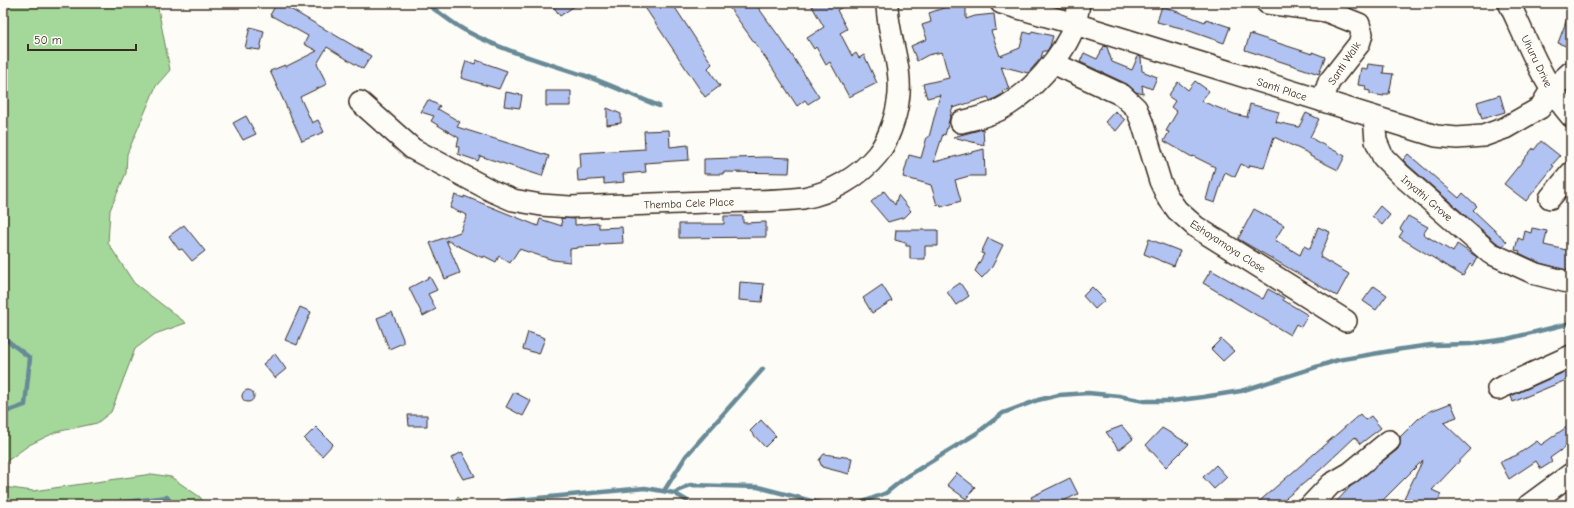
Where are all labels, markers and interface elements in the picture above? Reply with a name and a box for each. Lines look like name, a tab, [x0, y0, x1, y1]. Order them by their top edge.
scale bar	[28, 26, 136, 52]
text: 50 m	[34, 33, 62, 47]
street label: Uhuru Drive	[1518, 33, 1555, 90]
street label: Santi Walk	[1325, 39, 1364, 87]
street label: Santi Place	[1255, 75, 1309, 104]
street label: Inyathi Grove	[1398, 173, 1455, 224]
street label: Themba Cele Place	[644, 195, 735, 212]
street label: Eshayamoya Close	[1188, 217, 1268, 276]

